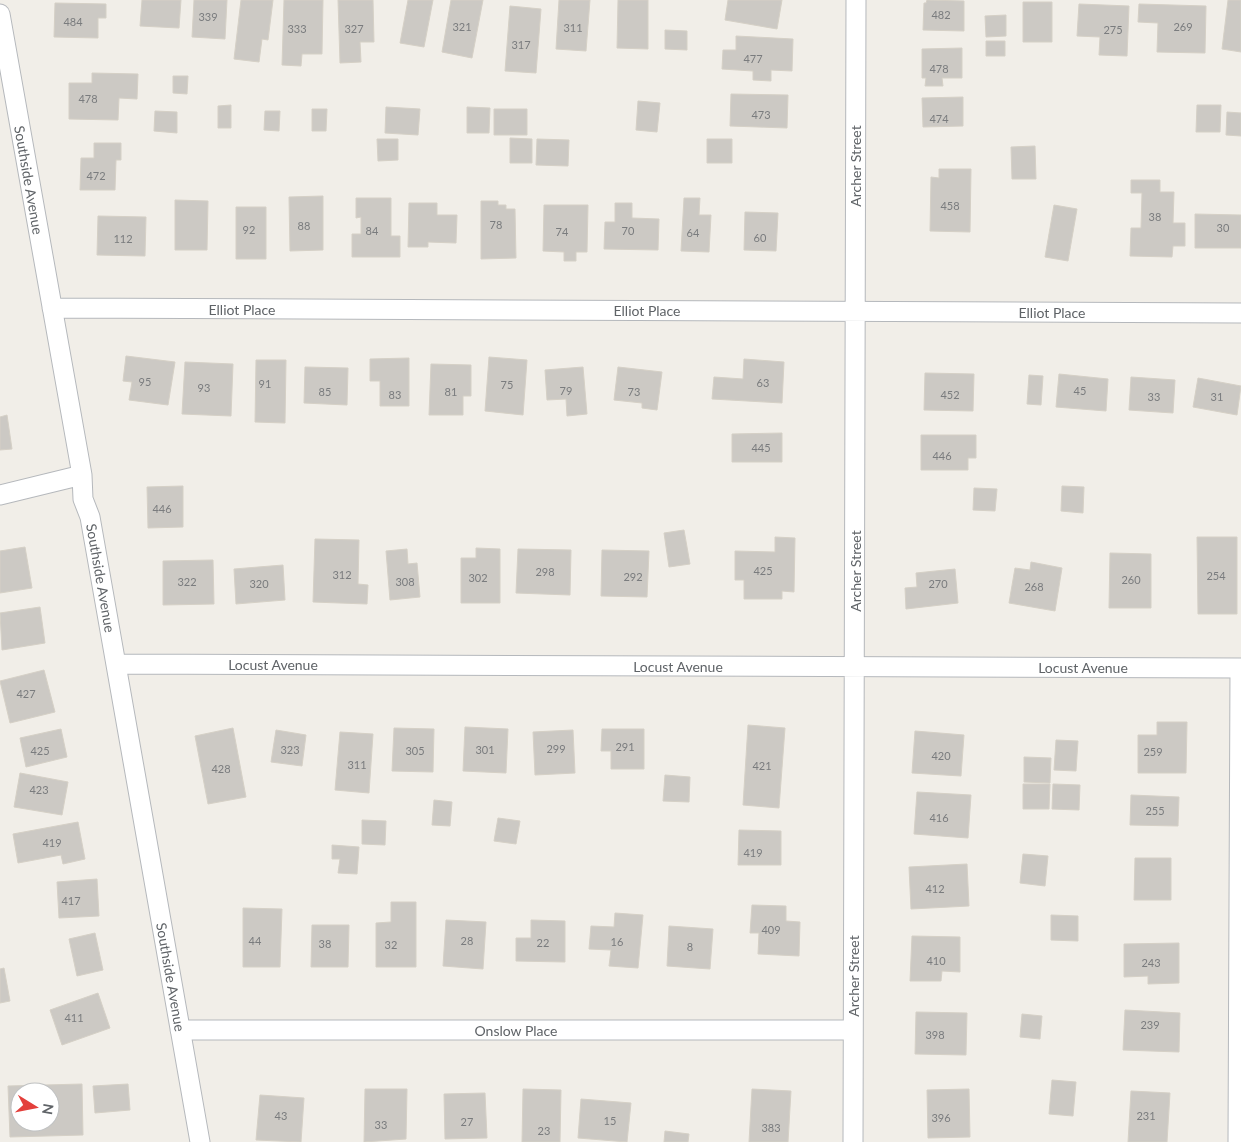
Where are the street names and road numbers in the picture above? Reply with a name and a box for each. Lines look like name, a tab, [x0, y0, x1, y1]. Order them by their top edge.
street label: Southside Avenue	[11, 124, 47, 236]
street label: Archer Street	[847, 125, 864, 207]
street label: Elliot Place	[209, 301, 275, 318]
street label: Elliot Place	[614, 302, 680, 319]
street label: Elliot Place	[1019, 304, 1085, 321]
street label: Southside Avenue	[83, 522, 119, 634]
street label: Archer Street	[847, 530, 864, 612]
street label: Locust Avenue	[228, 656, 318, 673]
street label: Locust Avenue	[633, 658, 723, 675]
street label: Locust Avenue	[1038, 659, 1128, 676]
street label: Southside Avenue	[153, 921, 189, 1033]
street label: Archer Street	[845, 935, 862, 1017]
street label: Onslow Place	[475, 1022, 557, 1039]

